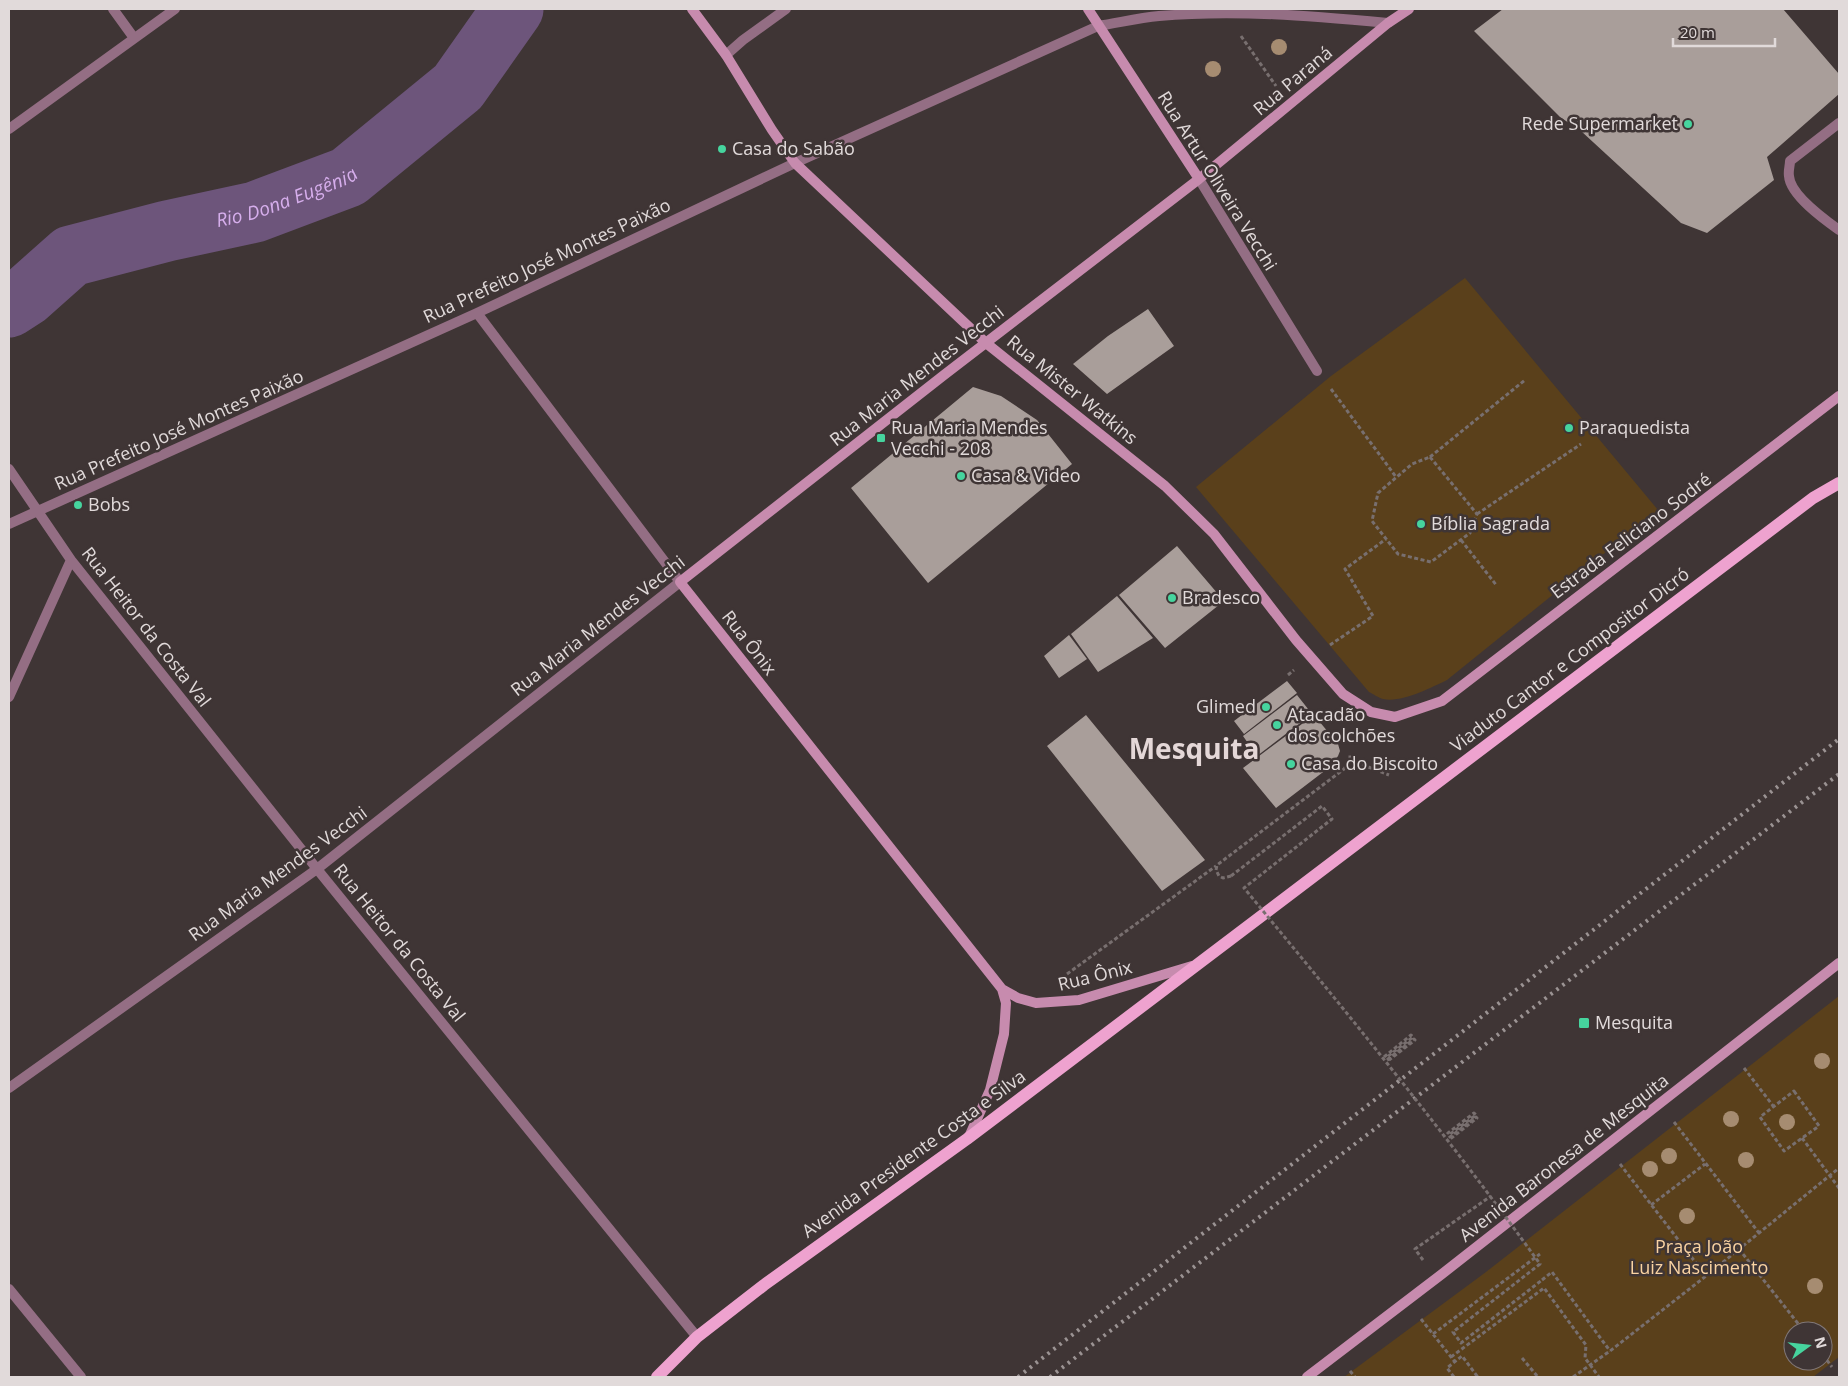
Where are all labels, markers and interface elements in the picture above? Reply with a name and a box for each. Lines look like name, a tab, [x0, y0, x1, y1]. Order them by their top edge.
scale bar	[1673, 15, 1776, 47]
text: 20 m	[1680, 22, 1715, 42]
street label: Rua Paraná	[1248, 40, 1337, 120]
street label: Rua Artur Oliveira Vecchi	[1153, 86, 1283, 275]
place label: Rede Supermarket	[1522, 111, 1678, 135]
marker: Rede Supermarket	[1682, 118, 1694, 130]
place label: Casa do Sabão	[732, 136, 855, 160]
marker: Casa do Sabão	[716, 143, 728, 155]
water label: Rio Dona Eugênia	[213, 161, 363, 233]
street label: Rua Prefeito José Montes Paixão	[419, 192, 674, 328]
street label: Rua Maria Mendes Vecchi	[824, 300, 1008, 451]
street label: Rua Mister Watkins	[1002, 329, 1143, 449]
street label: Rua Prefeito José Montes Paixão	[50, 363, 307, 495]
place label: Rua Maria Mendes Vecchi - 208	[891, 415, 1048, 460]
place label: Paraquedista	[1579, 415, 1690, 439]
marker: Paraquedista	[1563, 422, 1575, 434]
marker: Rua Maria Mendes Vecchi - 208	[875, 432, 887, 444]
place label: Casa & Video	[971, 463, 1081, 487]
street label: Estrada Feliciano Sodré	[1545, 467, 1716, 604]
marker: Casa & Video	[955, 470, 967, 482]
place label: Bobs	[88, 492, 130, 516]
marker: Bobs	[72, 499, 84, 511]
place label: Bíblia Sagrada	[1431, 511, 1550, 535]
marker: Bíblia Sagrada	[1415, 518, 1427, 530]
street label: Rua Heitor da Costa Val	[77, 541, 217, 711]
street label: Rua Maria Mendes Vecchi	[505, 550, 689, 701]
street label: Viaduto Cantor e Compositor Dicró	[1445, 561, 1694, 757]
place label: Bradesco	[1182, 585, 1260, 609]
marker: Bradesco	[1166, 592, 1178, 604]
street label: Rua Ônix	[717, 605, 783, 680]
place label: Glimed	[1196, 694, 1256, 718]
marker: Glimed	[1260, 701, 1272, 713]
place label: Atacadão dos colchões	[1287, 702, 1395, 747]
marker: Atacadão dos colchões	[1271, 719, 1283, 731]
district label: Mesquita	[1129, 729, 1259, 767]
place label: Casa do Biscoito	[1301, 751, 1438, 775]
marker: Casa do Biscoito	[1285, 758, 1297, 770]
street label: Rua Maria Mendes Vecchi	[183, 800, 371, 946]
street label: Rua Heitor da Costa Val	[329, 858, 471, 1026]
street label: Rua Ônix	[1055, 954, 1135, 996]
place label: Mesquita	[1595, 1010, 1673, 1034]
marker: Mesquita	[1577, 1016, 1591, 1030]
street label: Avenida Presidente Costa e Silva	[797, 1064, 1030, 1243]
street label: Avenida Baronesa de Mesquita	[1454, 1068, 1673, 1247]
park label: Praça João Luiz Nascimento	[1630, 1234, 1768, 1279]
north arrow	[1783, 1321, 1833, 1371]
text: N	[1810, 1335, 1832, 1350]

